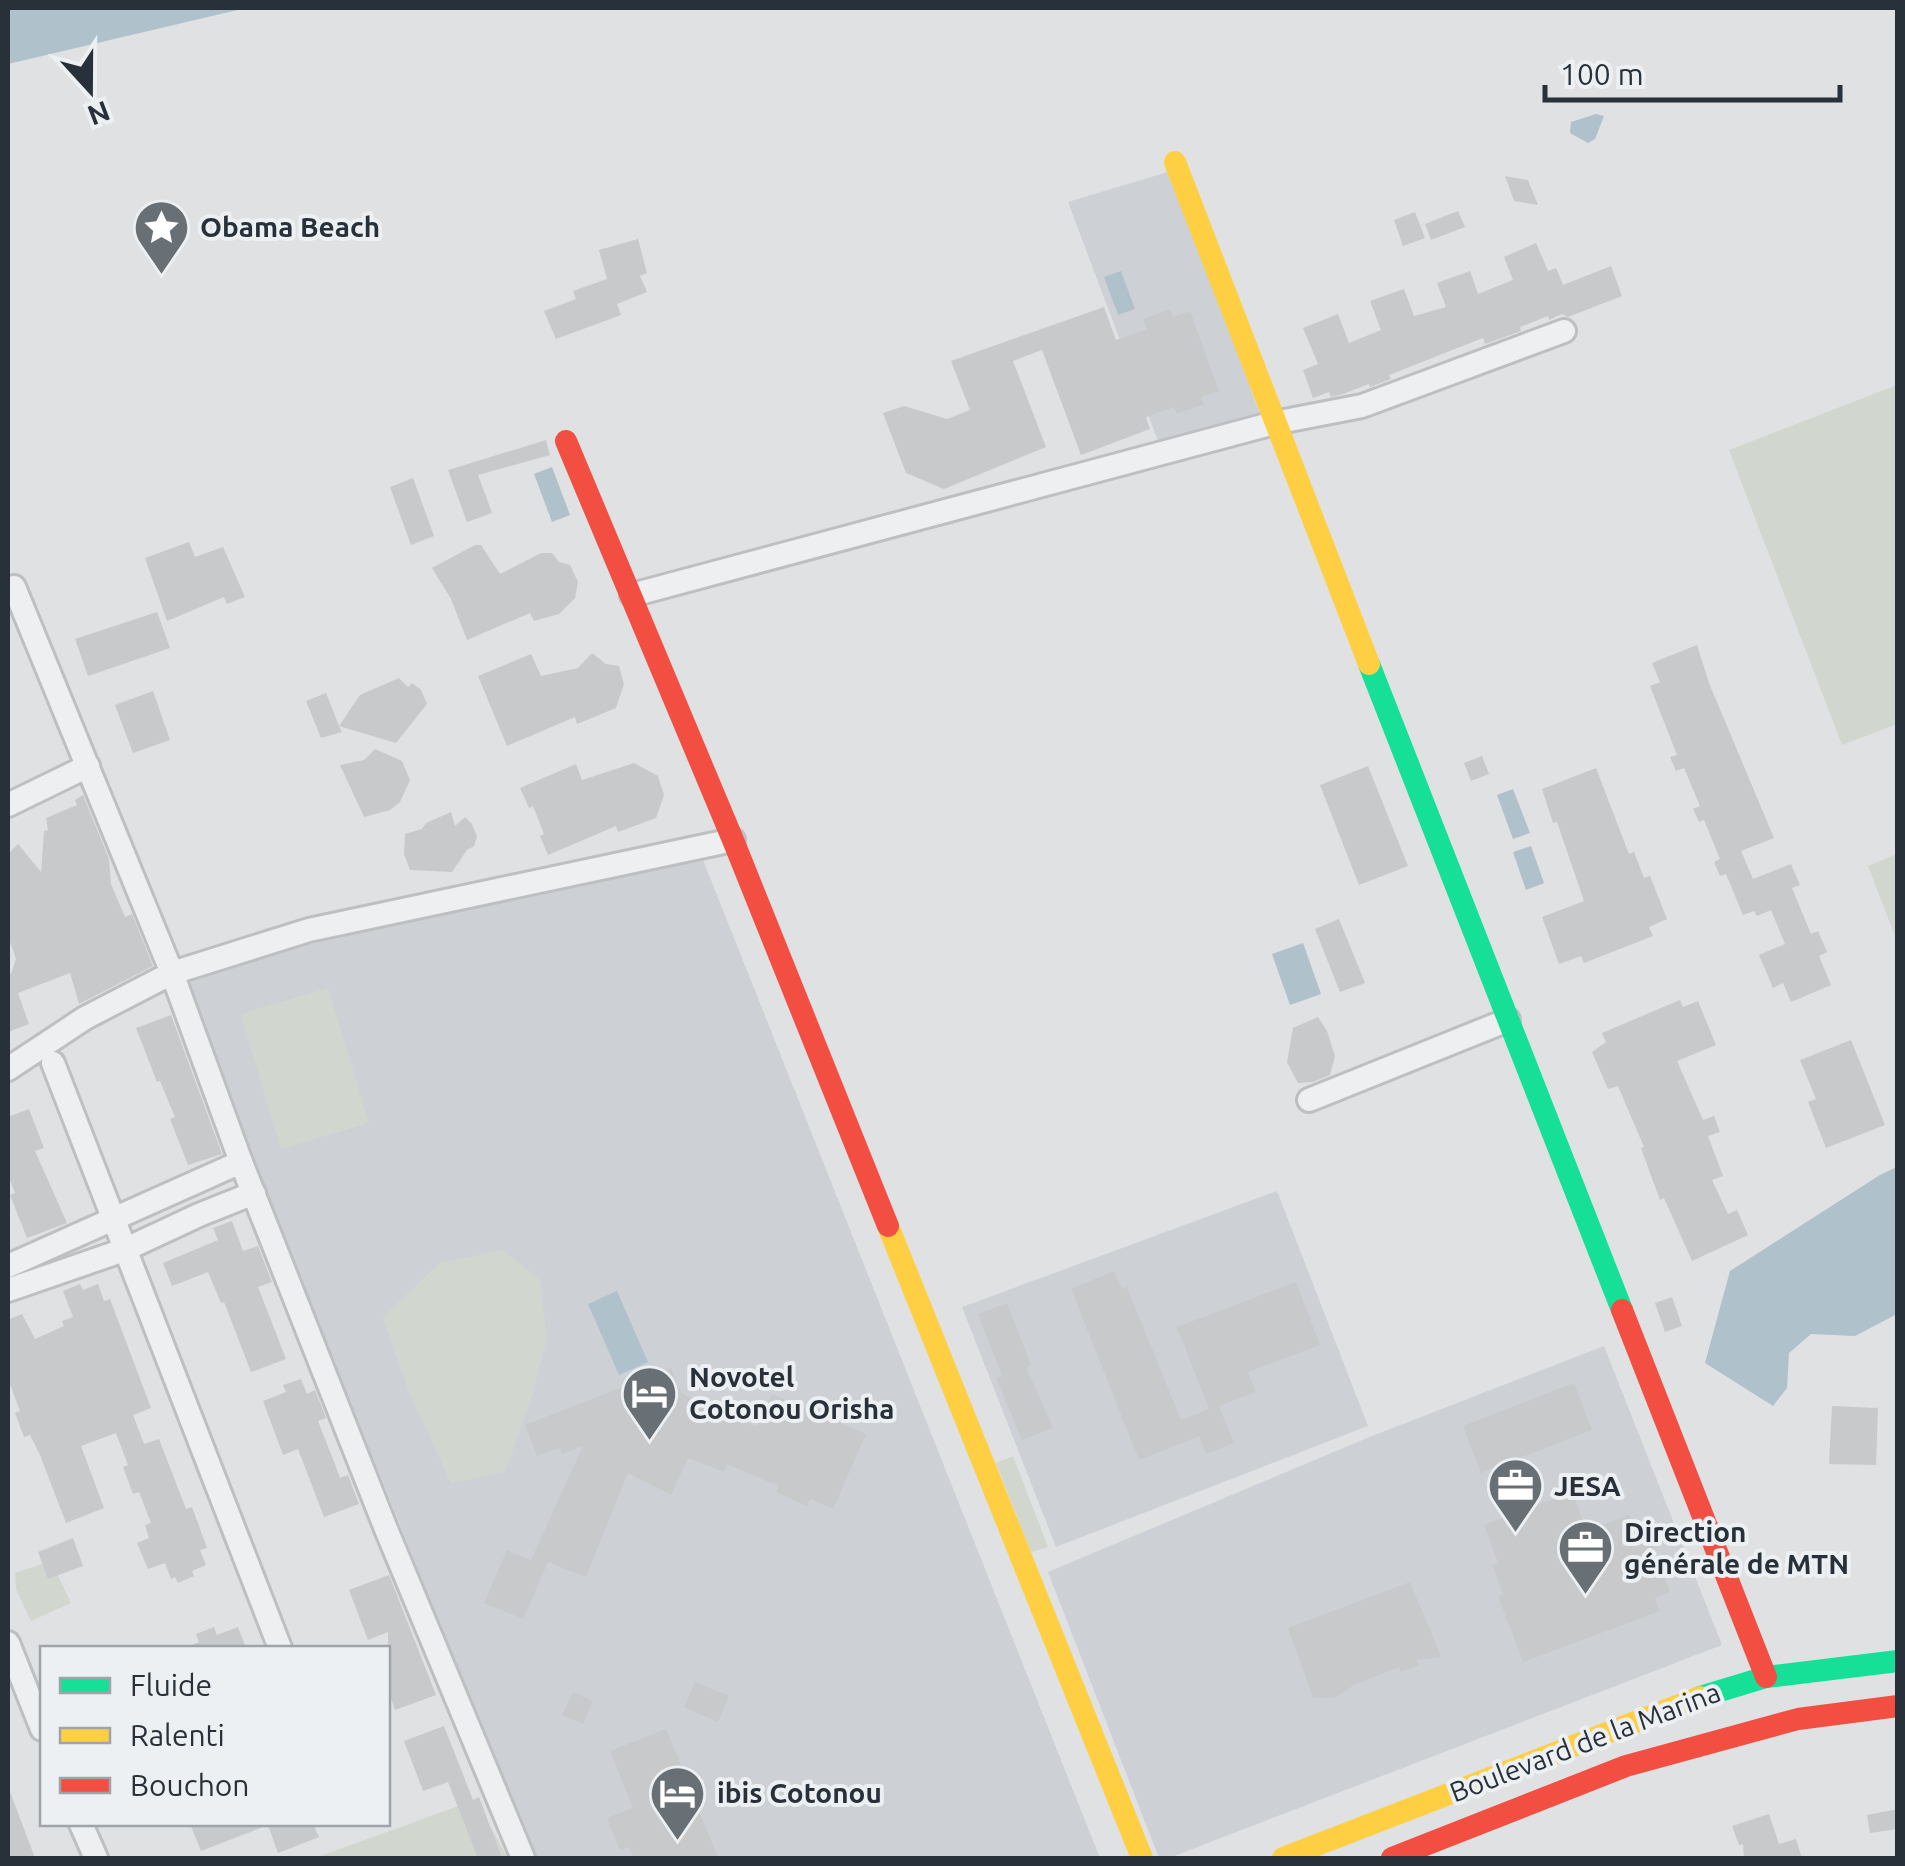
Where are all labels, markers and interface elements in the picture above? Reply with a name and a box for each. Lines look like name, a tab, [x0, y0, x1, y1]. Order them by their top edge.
north arrow	[40, 40, 140, 140]
scale bar	[1545, 40, 1840, 102]
text: 100 m	[1560, 57, 1644, 91]
text: N	[84, 96, 114, 132]
place icon: Obama Beach	[131, 197, 191, 276]
place label: Obama Beach	[200, 211, 380, 242]
place label: Novotel Cotonou Orisha	[689, 1361, 894, 1424]
hotel icon: Novotel Cotonou Orisha	[620, 1363, 680, 1442]
office icon: JESA	[1485, 1456, 1545, 1535]
place label: JESA	[1554, 1470, 1621, 1501]
place label: Direction générale de MTN	[1624, 1516, 1849, 1579]
office icon: Direction générale de MTN	[1555, 1518, 1615, 1597]
legend	[40, 1646, 390, 1826]
text: Fluide	[130, 1668, 212, 1702]
street label: Boulevard de la Marina	[1445, 1676, 1724, 1807]
text: Ralenti	[130, 1718, 225, 1752]
hotel icon: ibis Cotonou	[648, 1763, 708, 1842]
text: Bouchon	[130, 1768, 250, 1802]
place label: ibis Cotonou	[717, 1777, 882, 1808]

